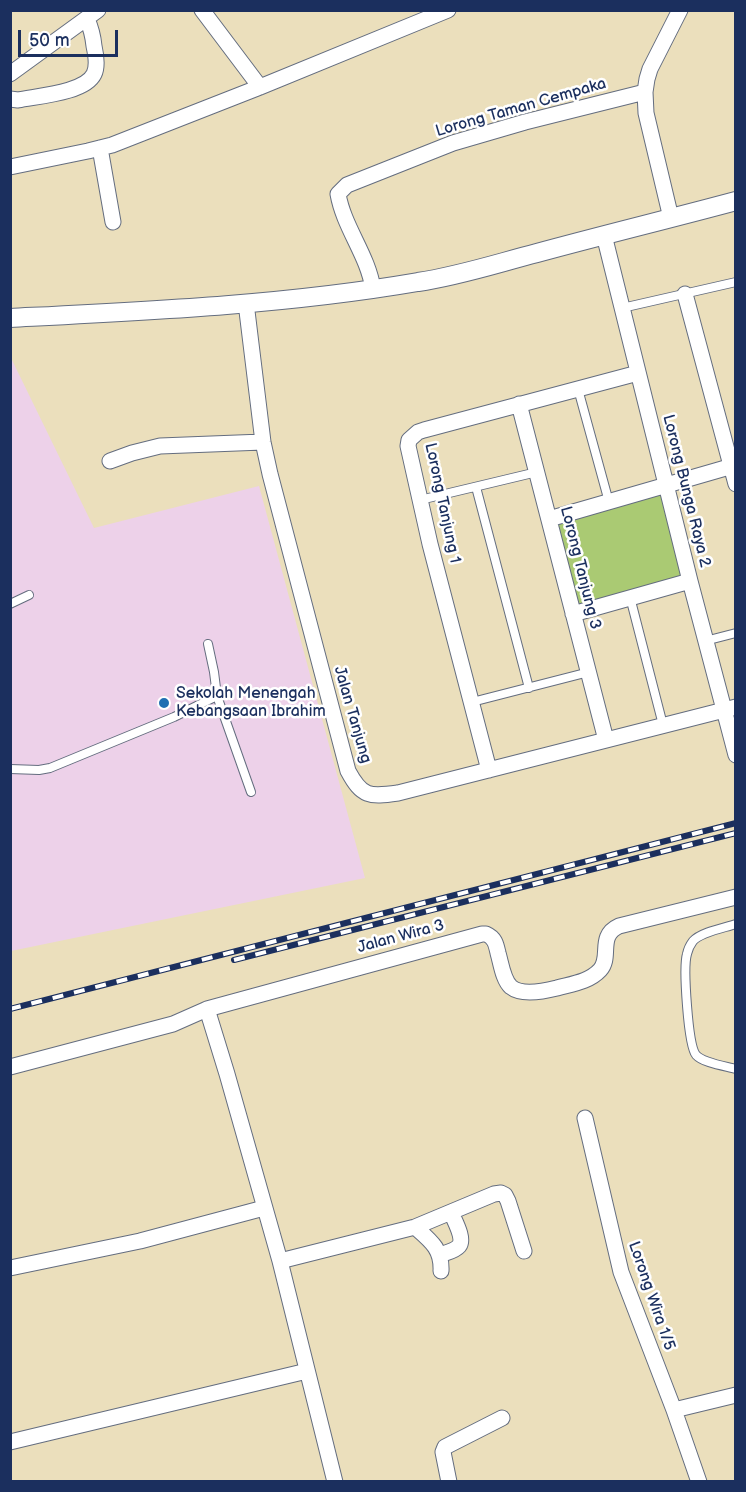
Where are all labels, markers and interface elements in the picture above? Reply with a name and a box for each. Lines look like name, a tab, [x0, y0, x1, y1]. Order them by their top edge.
scale bar	[21, 18, 122, 56]
text: 50 m	[29, 30, 70, 51]
street label: Lorong Taman Cempaka	[433, 74, 609, 142]
street label: Lorong Bunga Raya 2	[658, 413, 714, 569]
street label: Lorong Tanjung 1	[420, 441, 464, 565]
street label: Lorong Tanjung 3	[555, 505, 605, 631]
street label: Jalan Tanjung	[329, 664, 375, 766]
place label: Sekolah Menengah Kebangsaan Ibrahim	[176, 684, 326, 722]
marker: Sekolah Menengah Kebangsaan Ibrahim	[157, 696, 171, 710]
street label: Jalan Wira 3	[355, 916, 447, 958]
street label: Lorong Wira 1/5	[623, 1239, 679, 1353]

